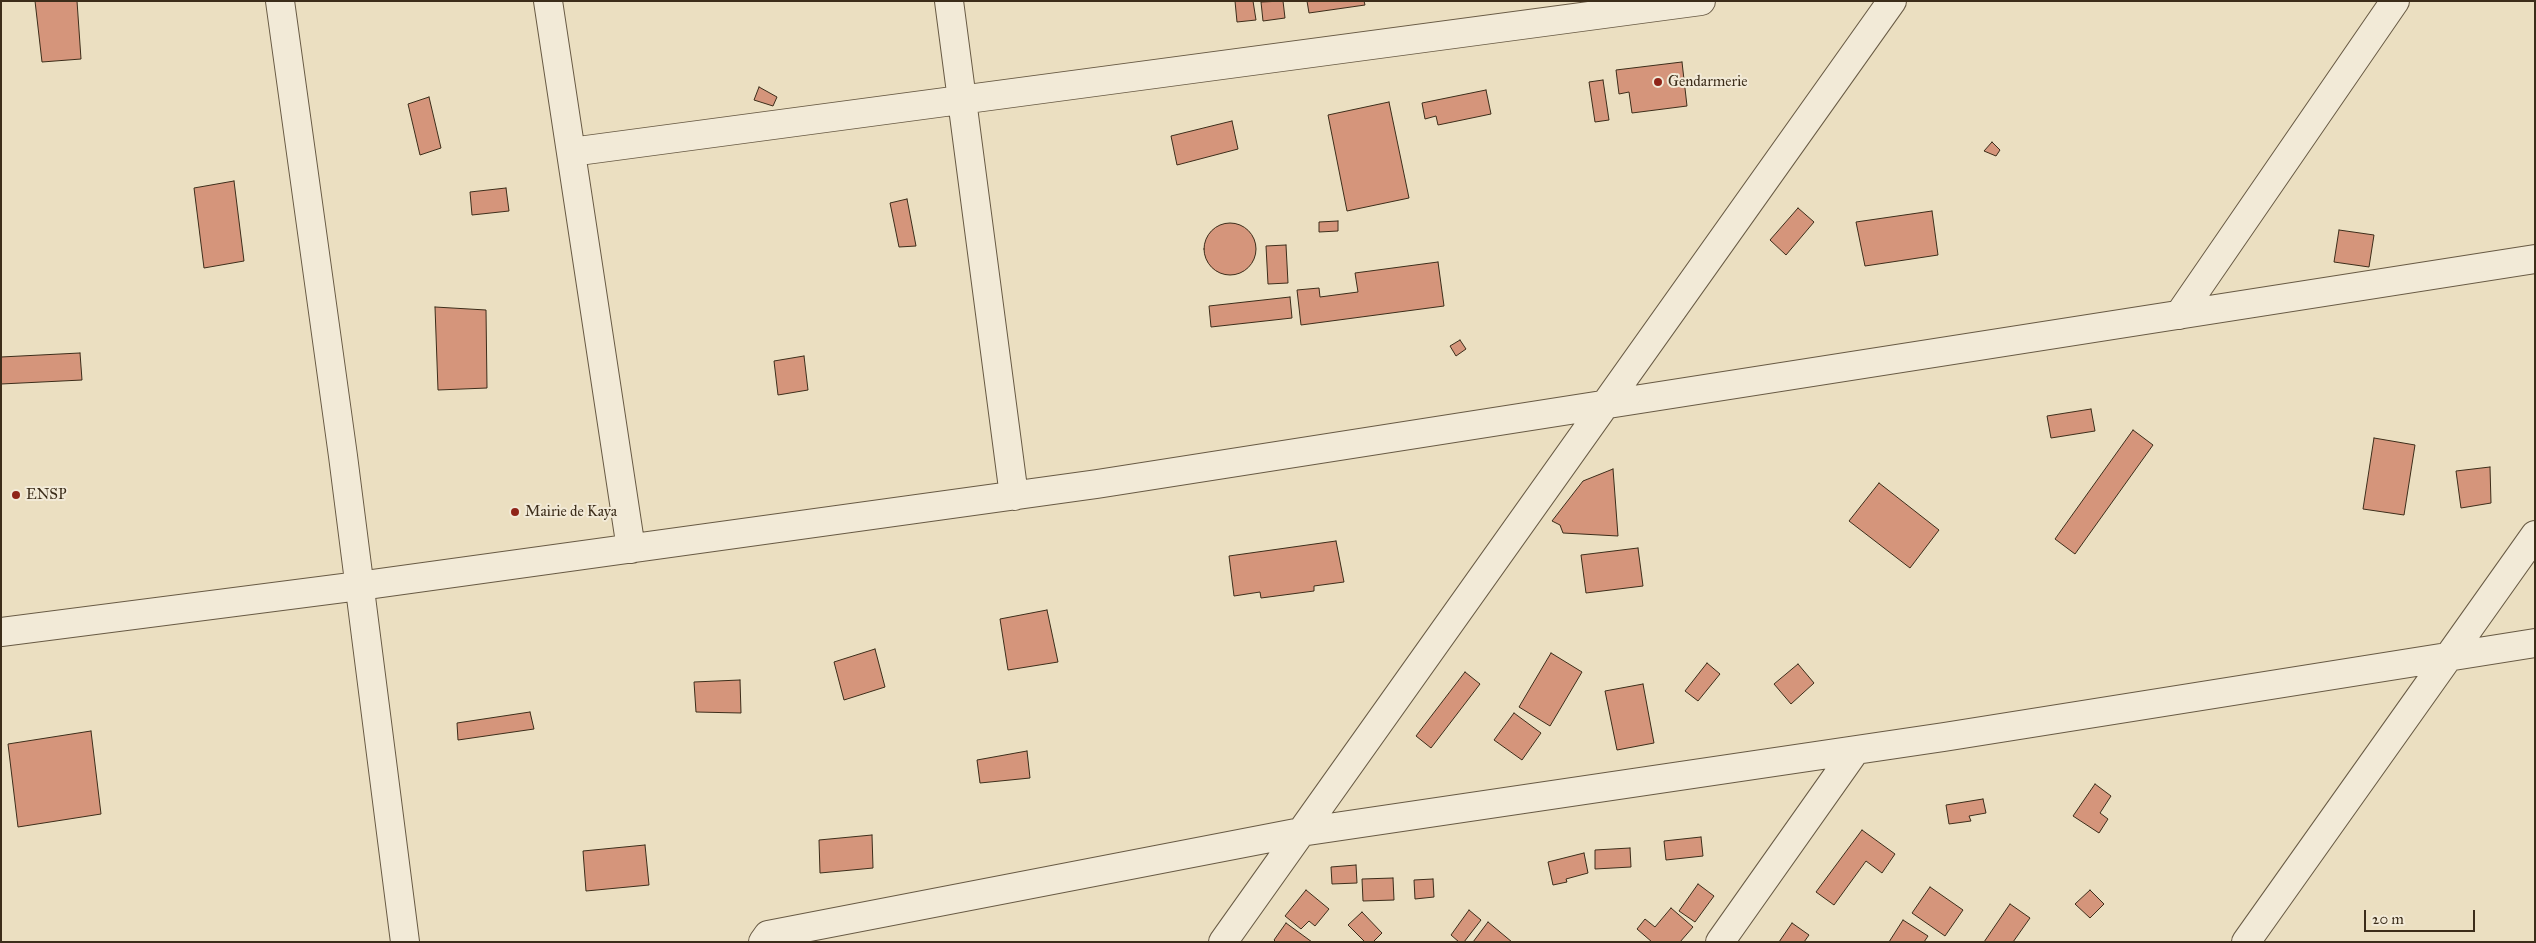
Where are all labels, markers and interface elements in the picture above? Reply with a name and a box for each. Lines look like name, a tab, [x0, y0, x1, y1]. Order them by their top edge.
place label: Gendarmerie	[1668, 73, 1748, 91]
marker: Gendarmerie	[1652, 76, 1664, 88]
place label: ENSP	[26, 486, 67, 504]
marker: ENSP	[10, 489, 22, 501]
place label: Mairie de Kaya	[525, 503, 617, 521]
marker: Mairie de Kaya	[509, 506, 521, 518]
scale bar	[2366, 900, 2477, 932]
text: 20 m	[2372, 910, 2404, 928]

